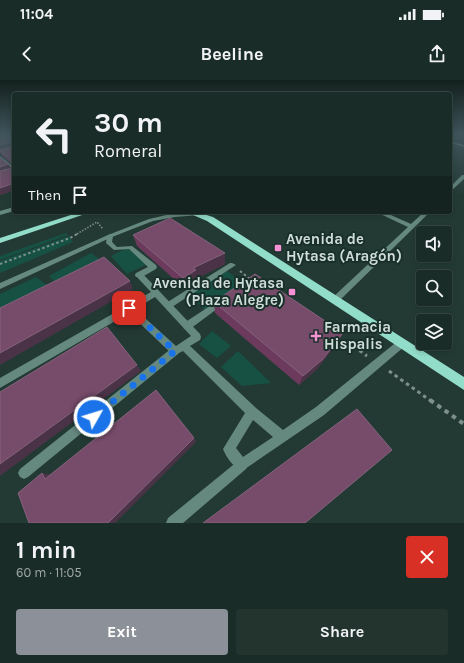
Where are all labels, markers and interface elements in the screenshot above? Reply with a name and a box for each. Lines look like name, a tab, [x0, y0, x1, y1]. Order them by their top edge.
text: 11:04	[20, 5, 53, 23]
icon: back	[16, 43, 38, 65]
text: Beeline	[201, 43, 263, 65]
icon: share	[426, 43, 448, 65]
text: 30 m	[94, 106, 163, 139]
icon: left	[28, 108, 80, 160]
text: Romeral	[94, 140, 162, 162]
icon: arrive	[69, 184, 91, 206]
text: Then	[28, 186, 61, 204]
map controls	[416, 226, 452, 350]
button: sound	[416, 226, 452, 262]
place label: Avenida de Hytasa (Aragón)	[286, 230, 402, 265]
marker: Avenida de Hytasa (Aragón)	[273, 243, 283, 253]
button: search	[416, 270, 452, 306]
place label: Avenida de Hytasa (Plaza Alegre)	[153, 274, 284, 309]
marker: Avenida de Hytasa (Plaza Alegre)	[287, 287, 297, 297]
pin	[112, 291, 146, 325]
icon: arrive	[118, 297, 140, 319]
button: layers	[416, 314, 452, 350]
place label: Farmacia Hispalis	[324, 318, 391, 353]
marker: Farmacia Hispalis	[311, 331, 321, 341]
position arrow	[73, 396, 115, 438]
text: 1 min	[16, 536, 76, 564]
button: close	[406, 536, 448, 578]
text: 60 m · 11:05	[16, 565, 82, 580]
button: Exit	[16, 609, 228, 655]
button: Share	[236, 609, 448, 655]

